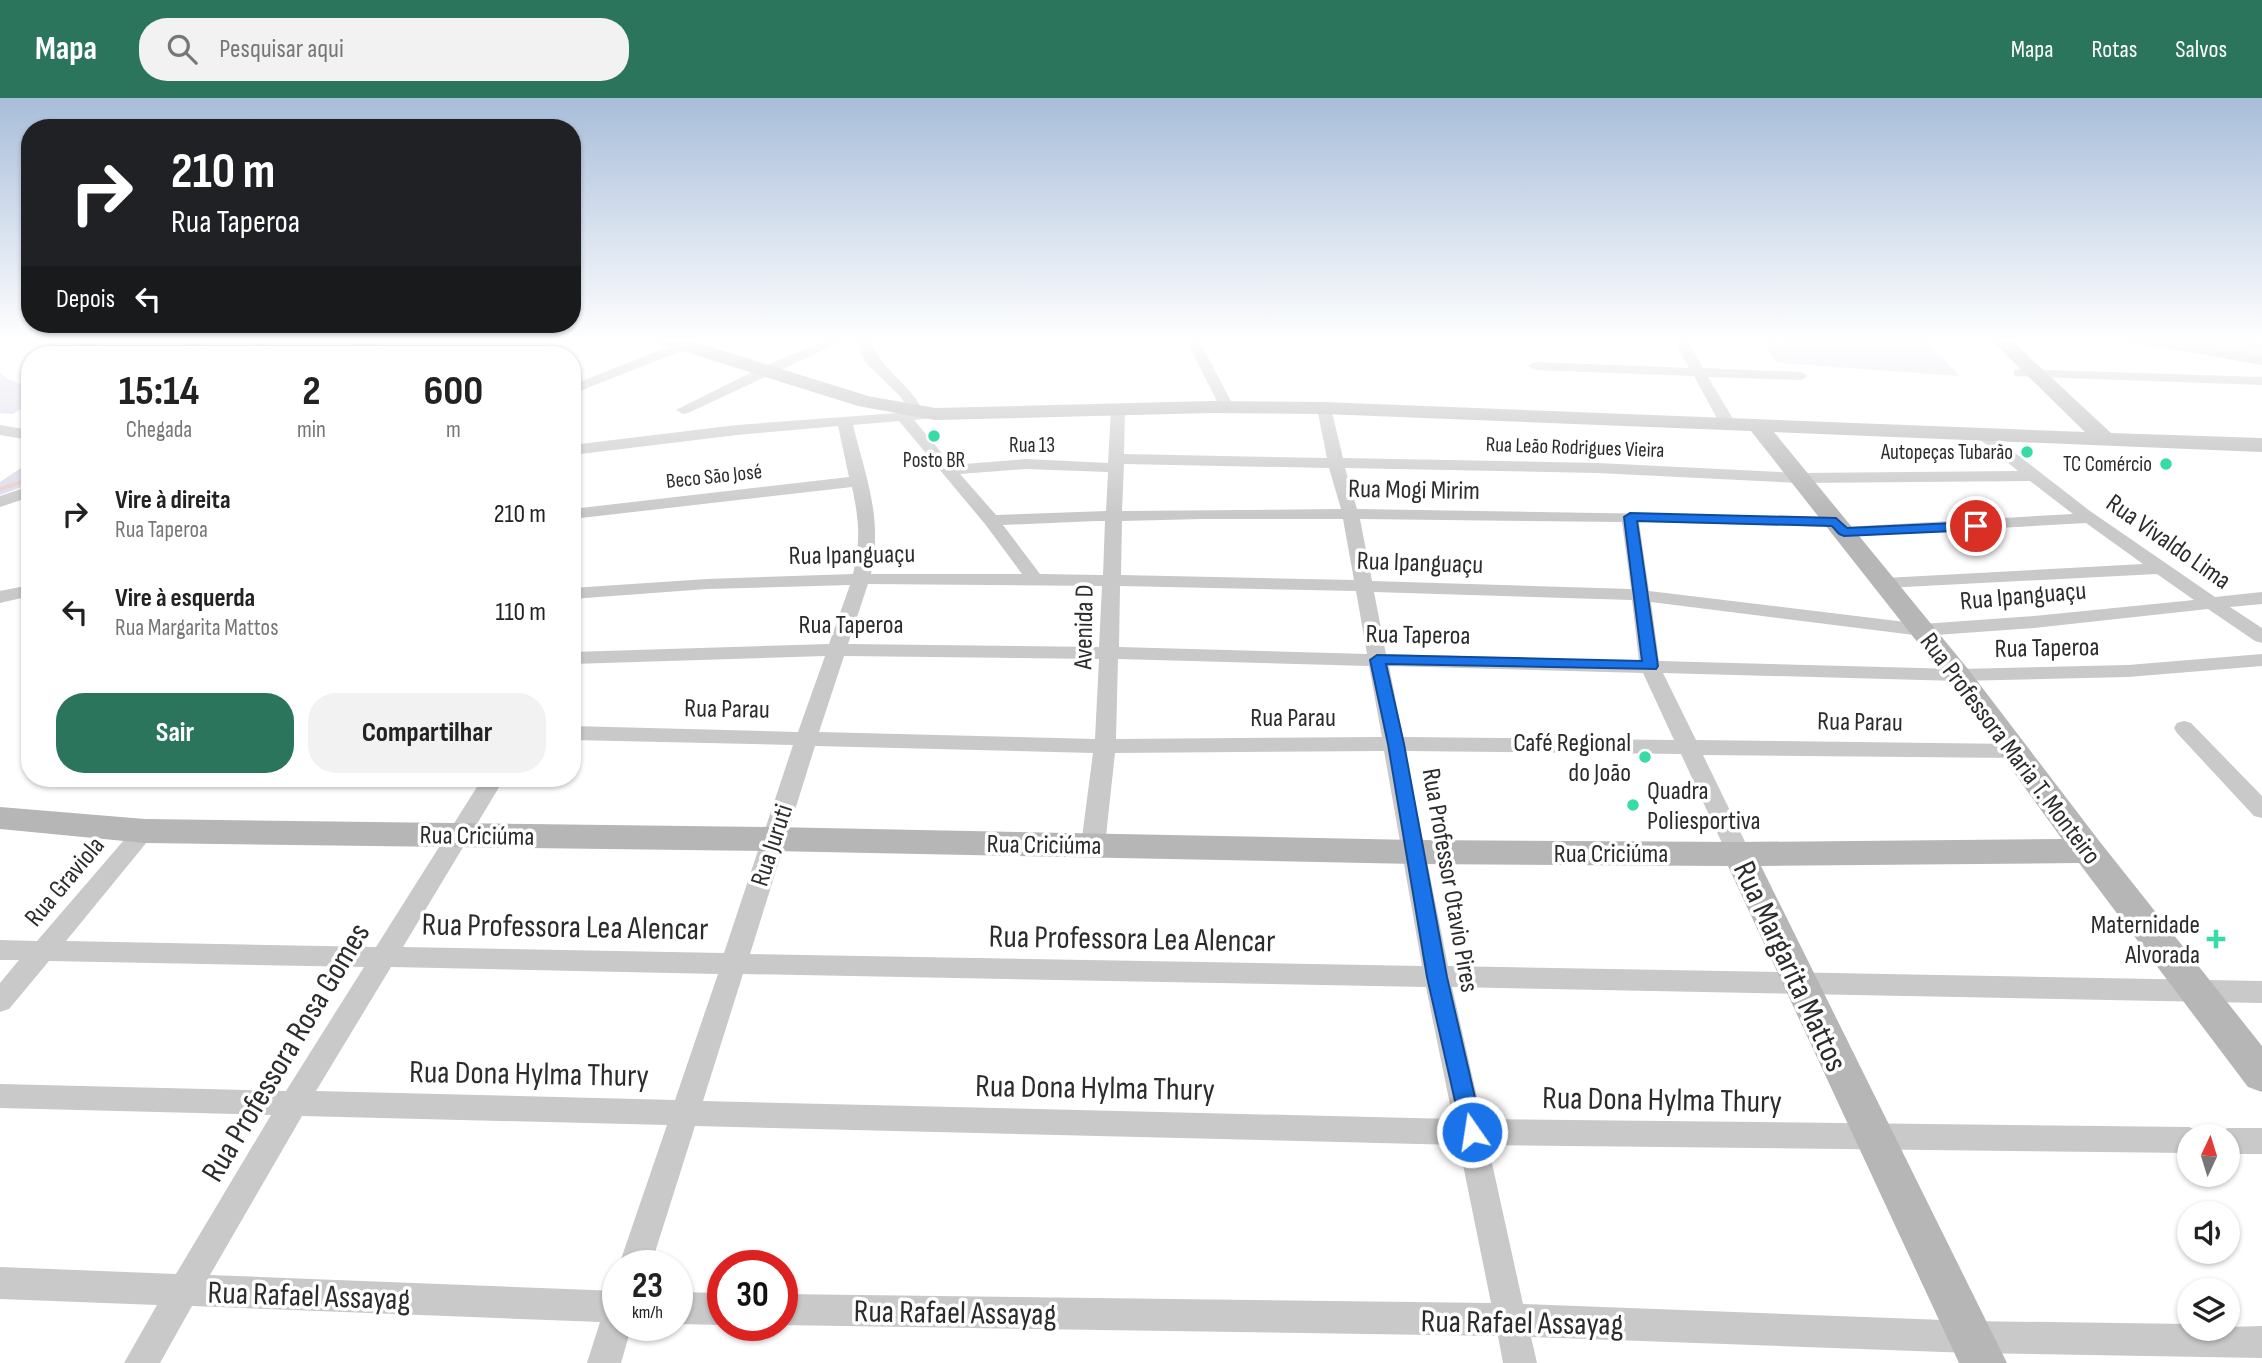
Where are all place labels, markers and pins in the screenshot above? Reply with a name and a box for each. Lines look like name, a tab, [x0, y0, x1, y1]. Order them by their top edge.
marker: Posto BR	[926, 428, 942, 444]
place label: Autopeças Tubarão	[1880, 440, 2013, 465]
marker: Autopeças Tubarão	[2019, 444, 2035, 460]
place label: Posto BR	[903, 448, 966, 473]
place label: TC Comércio	[2063, 452, 2152, 477]
marker: TC Comércio	[2158, 456, 2174, 472]
pin	[1946, 496, 2006, 556]
place label: Café Regional do João	[1513, 728, 1631, 789]
marker: Café Regional do João	[1637, 749, 1653, 765]
place label: Quadra Poliesportiva	[1647, 776, 1761, 837]
marker: Quadra Poliesportiva	[1625, 797, 1641, 813]
place label: Maternidade Alvorada	[2091, 910, 2200, 971]
marker: Maternidade Alvorada	[2206, 929, 2226, 949]

